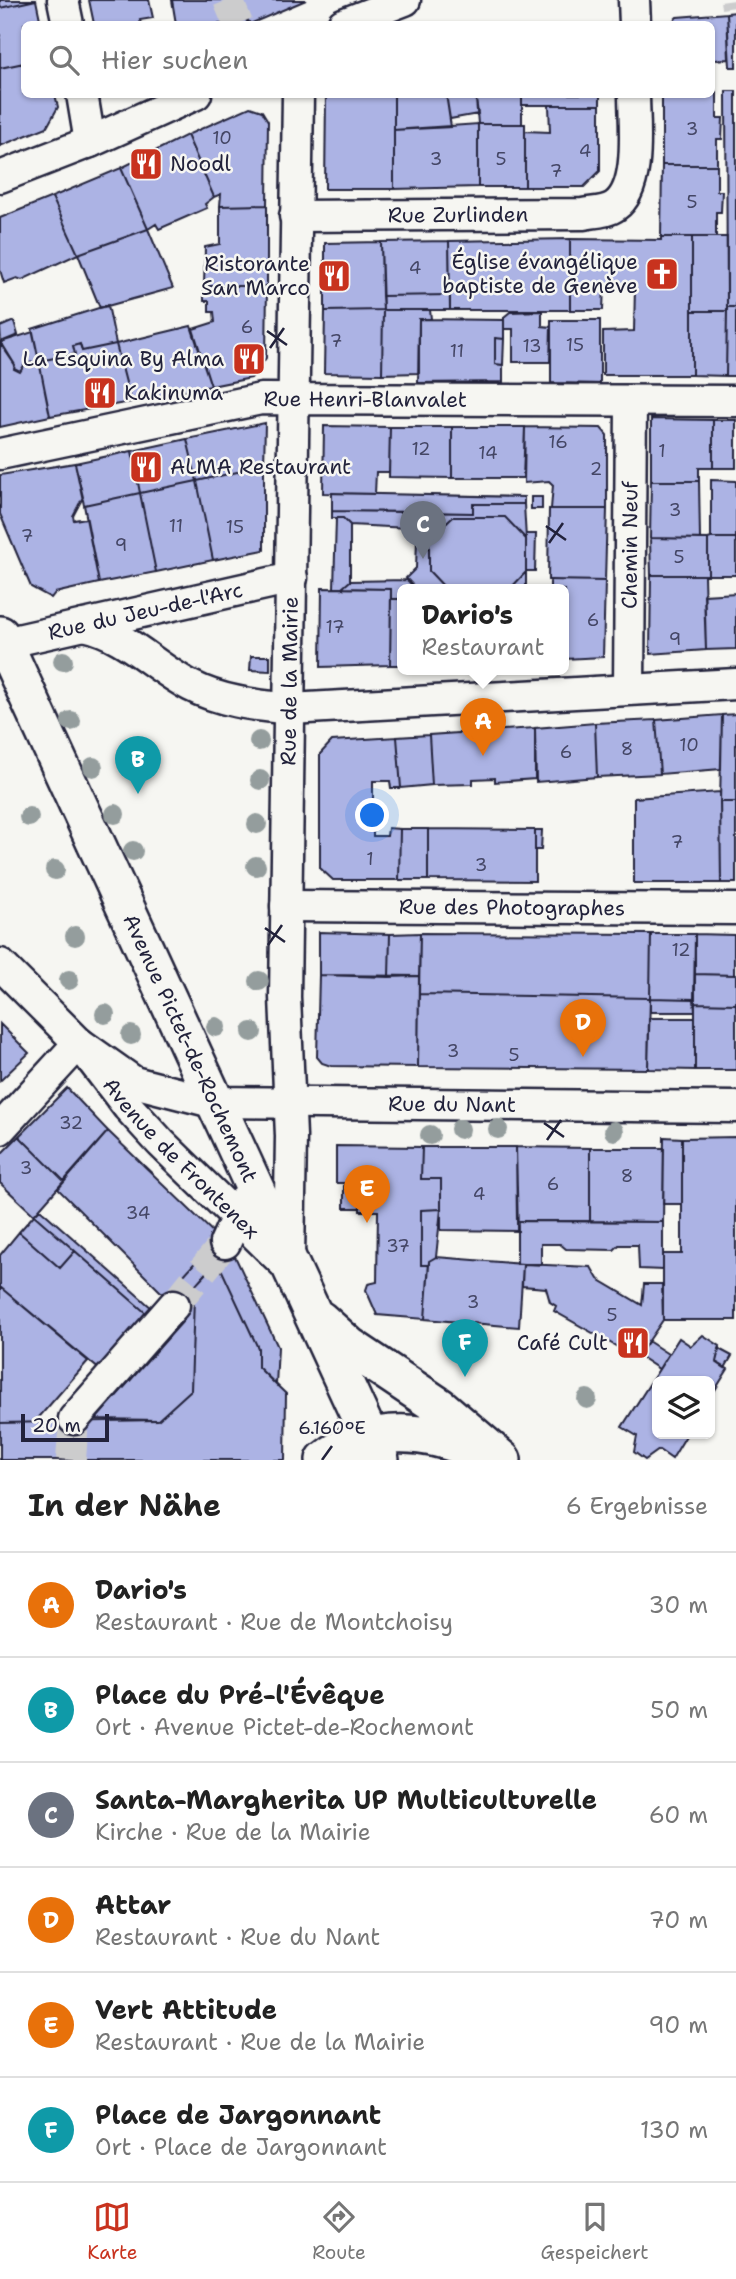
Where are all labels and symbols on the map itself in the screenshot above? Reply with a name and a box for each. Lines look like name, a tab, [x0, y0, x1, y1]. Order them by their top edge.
house number: 3	[686, 117, 698, 141]
house number: 10	[212, 126, 232, 150]
house number: 4	[579, 139, 591, 163]
restaurant icon: Noodl	[127, 145, 165, 183]
house number: 3	[430, 147, 442, 171]
house number: 5	[495, 147, 507, 171]
place label: Noodl	[170, 150, 231, 178]
house number: 7	[550, 159, 562, 183]
house number: 5	[686, 190, 698, 214]
street label: Rue Zurlinden	[388, 200, 529, 229]
place label: Église évangélique baptiste de Genève	[442, 247, 638, 300]
place label: Ristorante San Marco	[201, 250, 310, 302]
church icon: Église évangélique baptiste de Genève	[643, 255, 681, 293]
house number: 4	[409, 256, 421, 280]
restaurant icon: Ristorante San Marco	[315, 257, 353, 295]
house number: 6	[241, 315, 253, 339]
house number: 7	[330, 329, 342, 353]
house number: 15	[566, 333, 584, 357]
house number: 13	[522, 334, 542, 358]
house number: 11	[450, 339, 464, 363]
restaurant icon: La Esquina By Alma	[230, 340, 268, 378]
place label: La Esquina By Alma	[23, 345, 224, 373]
restaurant icon: Kakinuma	[81, 374, 119, 412]
place label: Kakinuma	[124, 379, 223, 407]
street label: Rue Henri-Blanvalet	[263, 385, 467, 414]
house number: 16	[548, 430, 568, 454]
house number: 12	[411, 437, 431, 461]
house number: 1	[658, 439, 666, 463]
house number: 14	[478, 441, 498, 465]
restaurant icon: ALMA Restaurant	[127, 448, 165, 486]
place label: ALMA Restaurant	[170, 453, 351, 481]
house number: 2	[590, 457, 602, 481]
street label: Chemin Neuf	[616, 480, 644, 609]
house number: 3	[669, 498, 681, 522]
pin: C	[400, 501, 446, 559]
house number: 11	[169, 514, 183, 538]
house number: 15	[226, 515, 244, 539]
house number: 7	[21, 524, 33, 548]
house number: 9	[115, 533, 127, 557]
house number: 5	[673, 545, 685, 569]
street label: Rue du Jeu-de-l'Arc	[45, 576, 245, 647]
street label: Rue de la Mairie	[274, 596, 305, 766]
house number: 6	[587, 608, 599, 632]
house number: 17	[325, 615, 345, 639]
house number: 9	[669, 627, 681, 651]
pin: A	[460, 698, 506, 756]
house number: 10	[679, 733, 699, 757]
pin: B	[115, 736, 161, 794]
house number: 8	[621, 737, 633, 761]
house number: 6	[560, 740, 572, 764]
your location	[355, 798, 389, 832]
house number: 7	[671, 830, 683, 854]
house number: 1	[366, 847, 374, 871]
house number: 3	[475, 853, 487, 877]
street label: Rue des Photographes	[399, 893, 625, 922]
street label: Avenue Pictet-de-Rochemont	[116, 910, 264, 1187]
house number: 12	[671, 938, 691, 962]
pin: D	[560, 999, 606, 1057]
house number: 3	[447, 1039, 459, 1063]
house number: 5	[508, 1043, 520, 1067]
street label: Avenue de Frontenex	[97, 1072, 265, 1245]
street label: Rue du Nant	[388, 1090, 516, 1119]
house number: 32	[59, 1111, 83, 1135]
house number: 3	[20, 1156, 32, 1180]
house number: 8	[621, 1164, 633, 1188]
pin: E	[344, 1165, 390, 1223]
house number: 6	[547, 1172, 559, 1196]
house number: 4	[473, 1182, 485, 1206]
house number: 34	[126, 1201, 150, 1225]
house number: 37	[386, 1234, 410, 1258]
house number: 3	[467, 1290, 479, 1314]
house number: 5	[606, 1303, 618, 1327]
pin: F	[442, 1319, 488, 1377]
restaurant icon: Café Cult	[614, 1324, 652, 1362]
place label: Café Cult	[517, 1329, 608, 1357]
scale bar	[21, 1411, 108, 1443]
text: 6.160°E	[298, 1416, 366, 1440]

